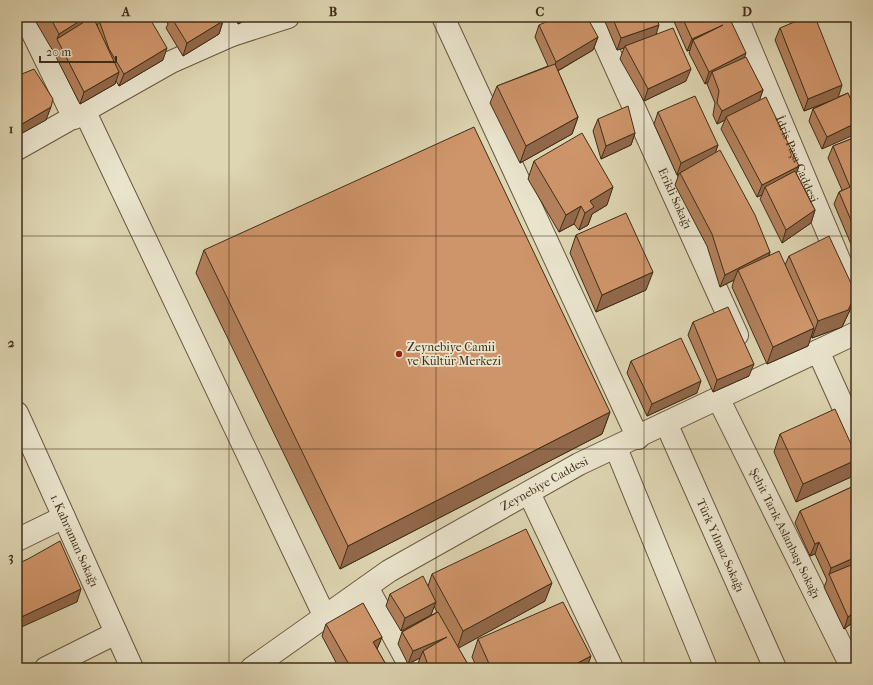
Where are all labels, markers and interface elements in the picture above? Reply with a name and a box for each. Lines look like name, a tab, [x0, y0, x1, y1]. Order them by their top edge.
text: A	[121, 4, 131, 19]
text: B	[329, 4, 338, 19]
text: C	[536, 4, 545, 19]
text: D	[742, 4, 752, 19]
scale bar	[40, 38, 116, 64]
text: 20 m	[46, 45, 71, 59]
street label: İdris Paşa Caddesi	[772, 113, 821, 205]
text: 1	[9, 121, 14, 136]
street label: Erikli Sokağı	[655, 166, 695, 231]
text: 2	[8, 335, 15, 350]
place label: Zeynebiye Camii ve Kültür Merkezi	[407, 340, 502, 368]
marker: Zeynebiye Camii ve Kültür Merkezi	[394, 349, 404, 359]
street label: Zeynebiye Caddesi	[498, 454, 591, 514]
street label: Şehit Tarık Aslanbaşı Sokağı	[747, 466, 823, 601]
street label: 1. Kahraman Sokağı	[48, 492, 102, 589]
street label: Türk Yılmaz Sokağı	[694, 497, 748, 595]
text: 3	[8, 549, 14, 565]

